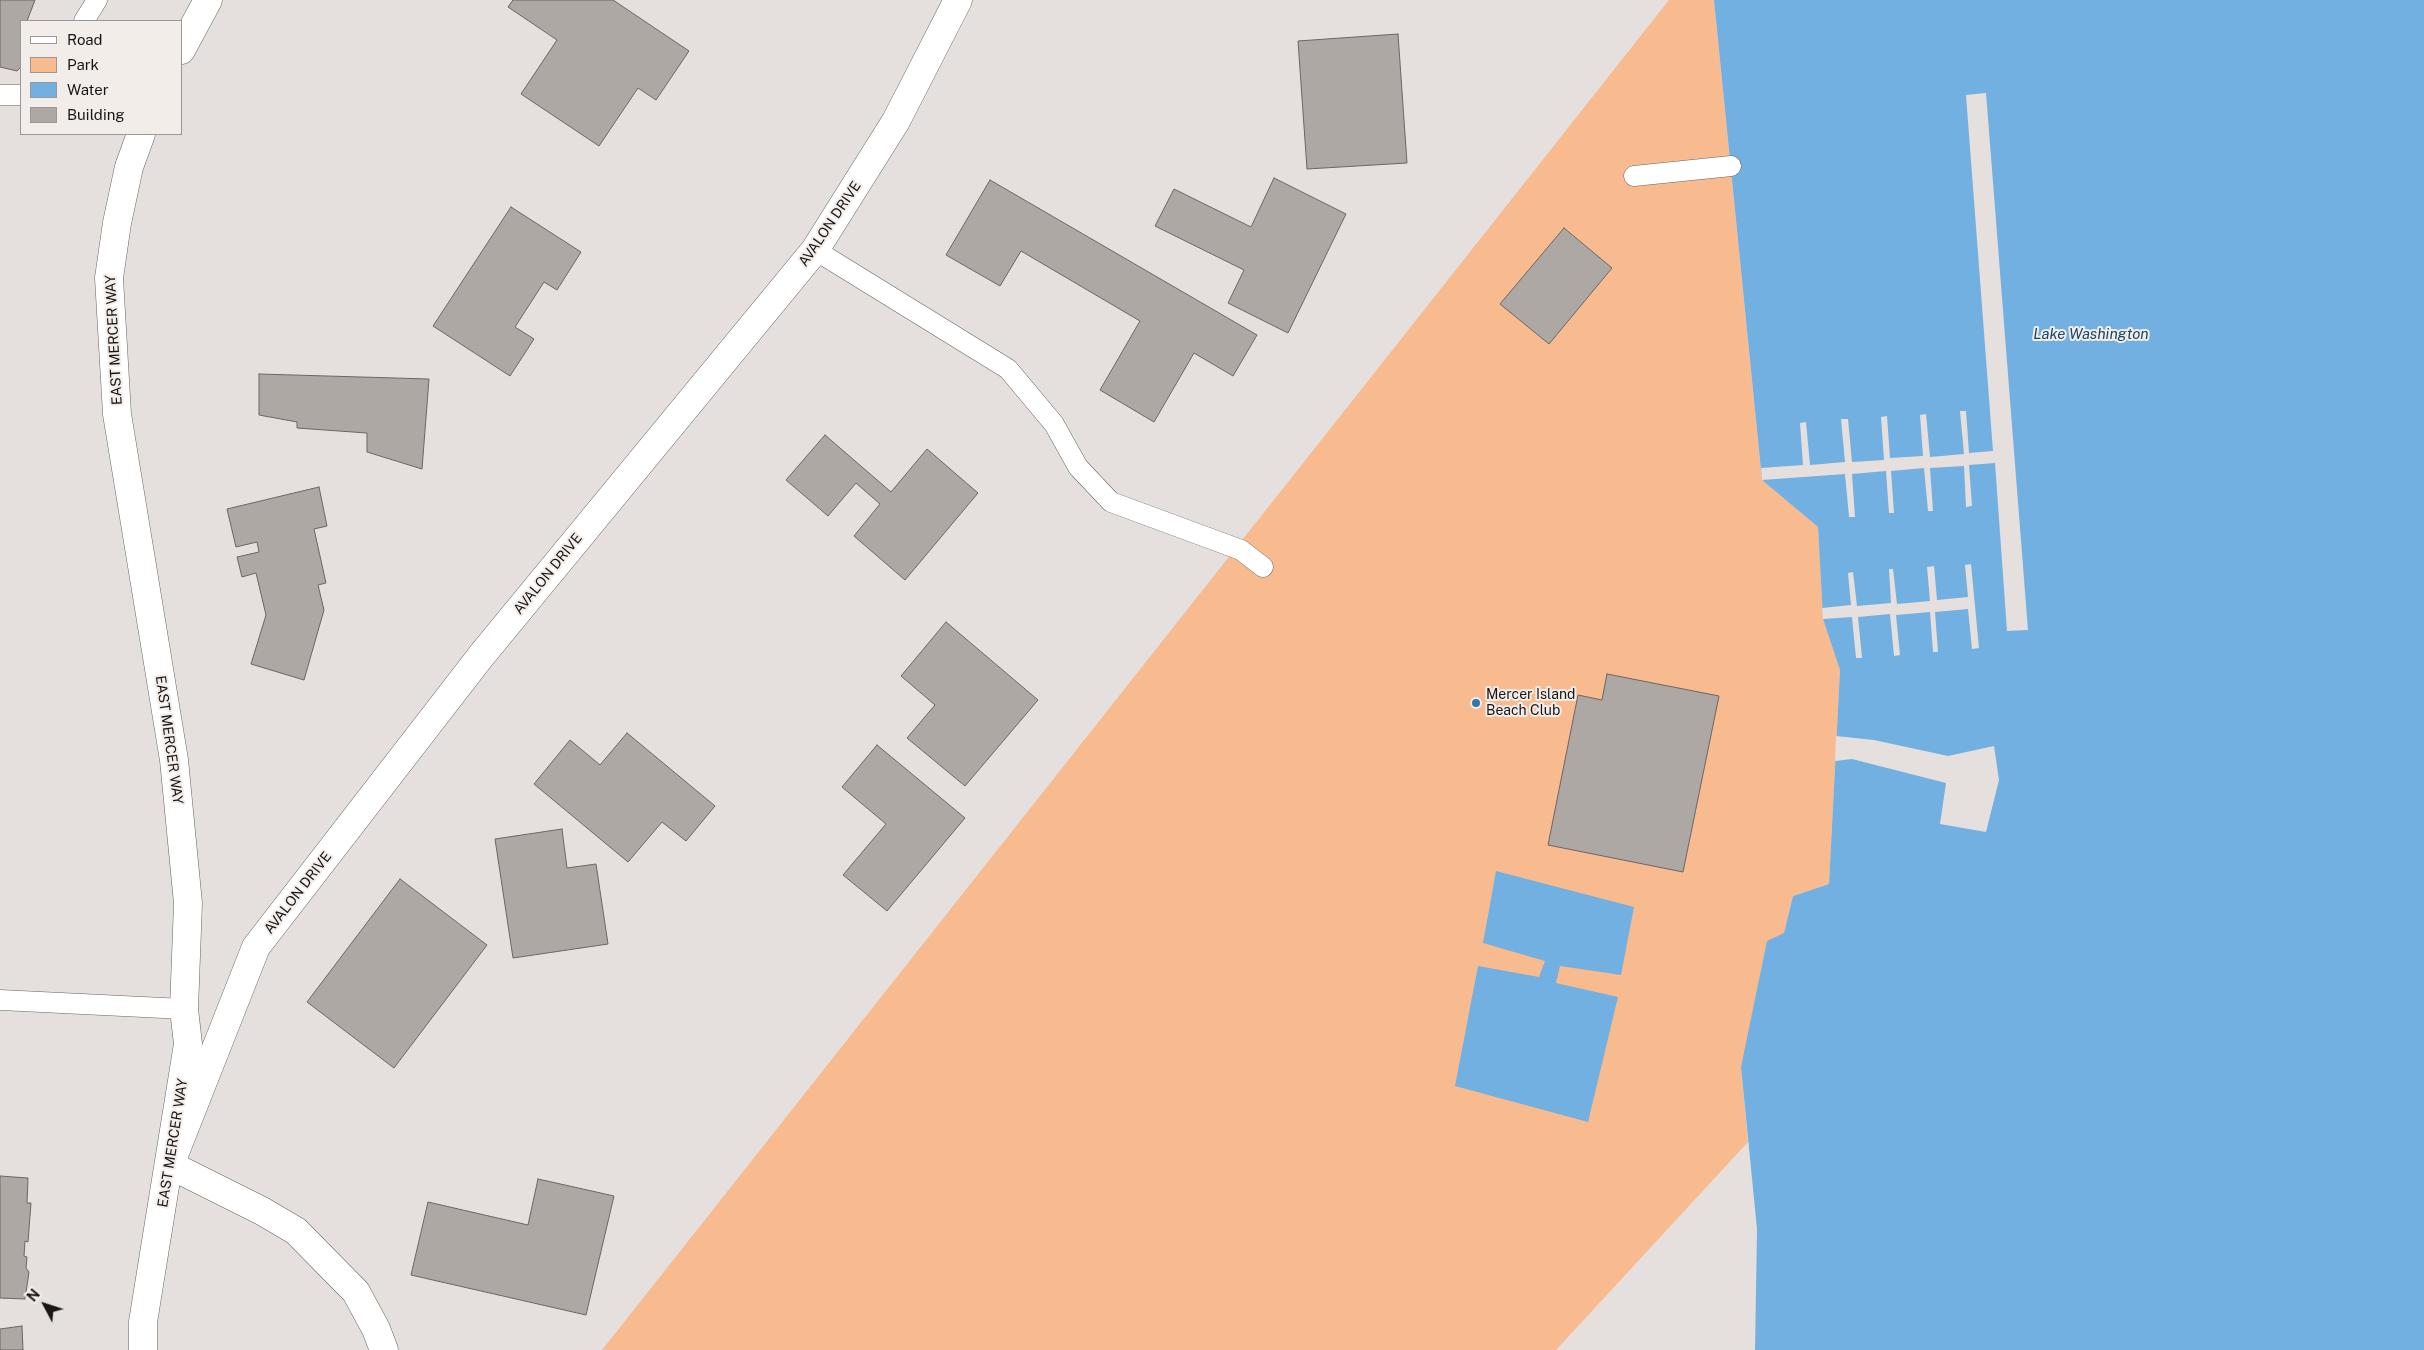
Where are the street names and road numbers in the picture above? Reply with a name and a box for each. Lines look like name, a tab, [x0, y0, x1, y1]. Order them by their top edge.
street label: AVALON DRIVE	[795, 178, 865, 270]
street label: EAST MERCER WAY	[102, 275, 126, 405]
street label: AVALON DRIVE	[510, 530, 586, 618]
street label: EAST MERCER WAY	[152, 674, 186, 806]
street label: AVALON DRIVE	[261, 849, 335, 937]
street label: EAST MERCER WAY	[155, 1077, 191, 1209]

